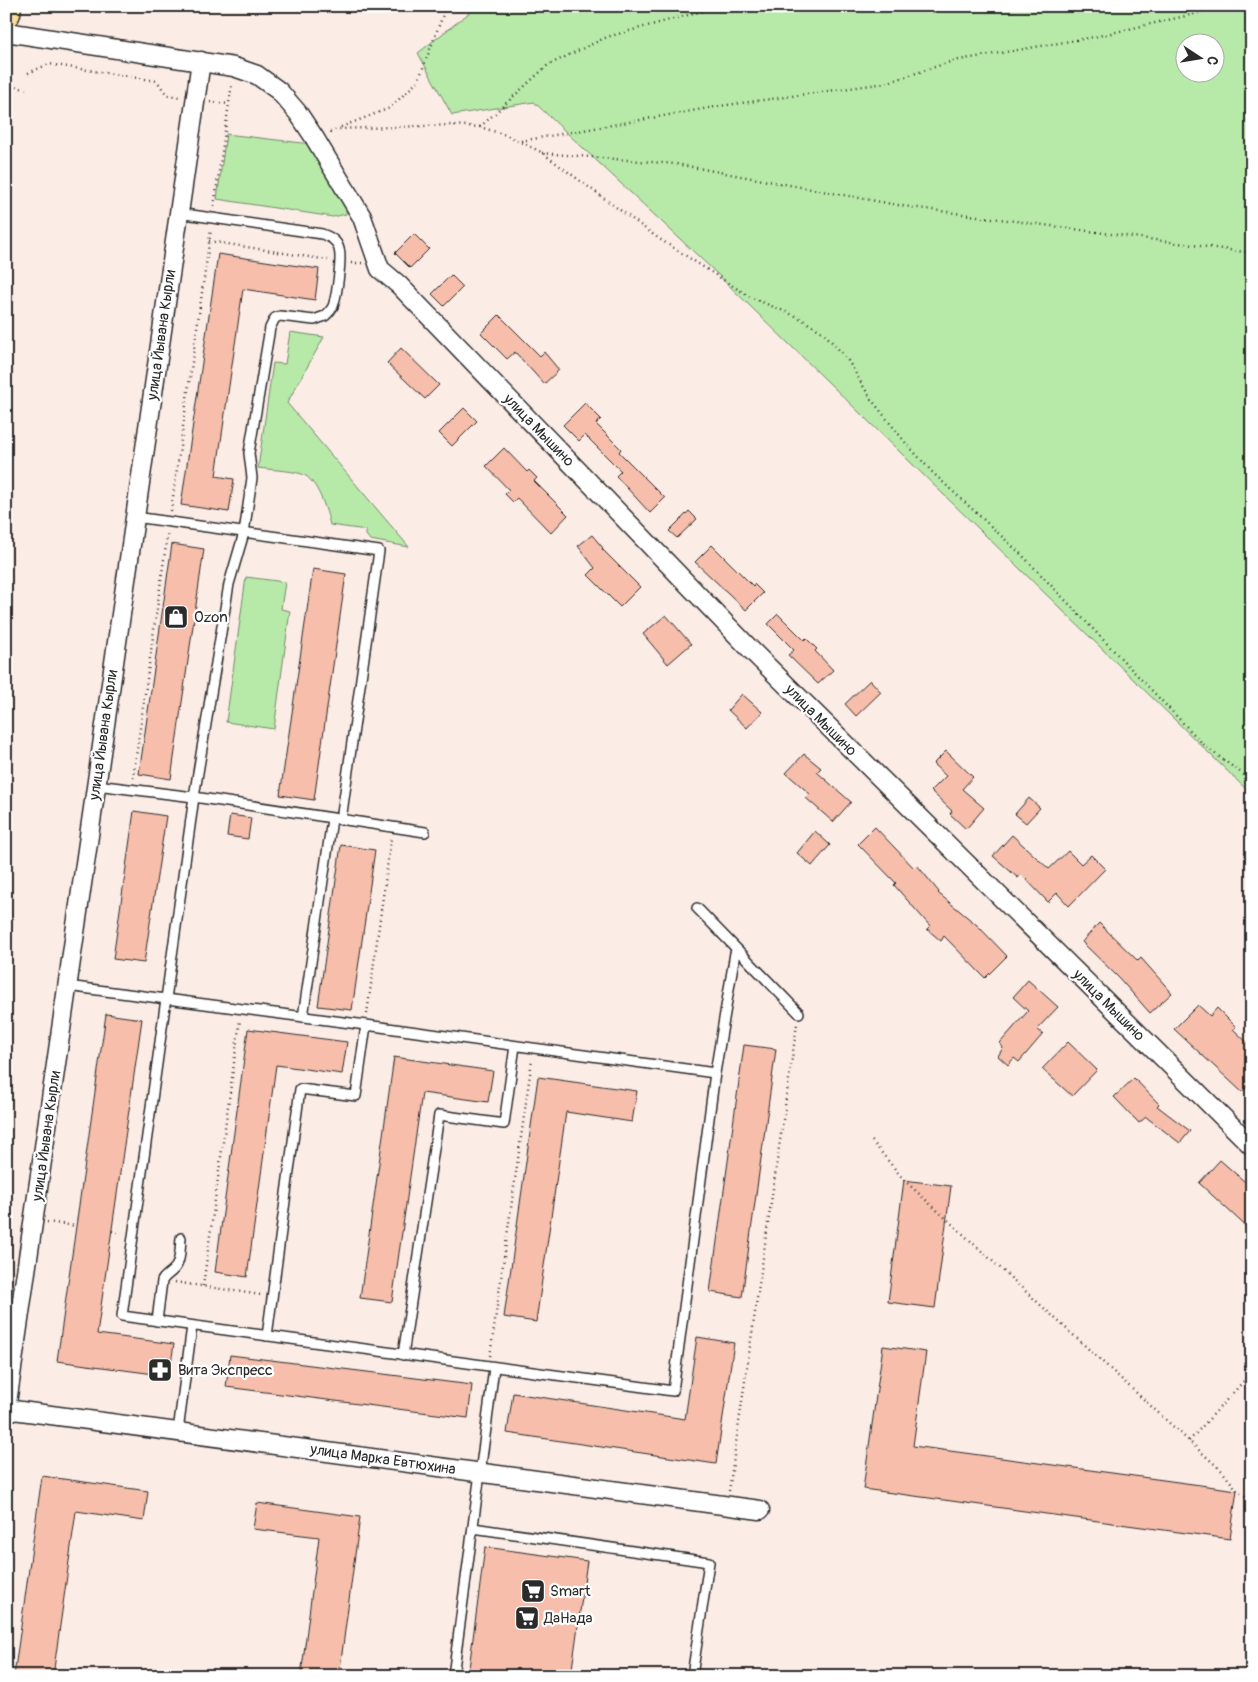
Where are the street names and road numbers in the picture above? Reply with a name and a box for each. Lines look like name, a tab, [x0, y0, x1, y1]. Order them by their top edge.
street label: улица Йывана Кырли	[143, 268, 180, 402]
street label: улица Мышино	[499, 389, 578, 471]
street label: улица Йывана Кырли	[85, 668, 122, 802]
street label: улица Мышино	[780, 680, 861, 760]
street label: улица Мышино	[1068, 965, 1149, 1045]
street label: улица Йывана Кырли	[28, 1069, 65, 1203]
street label: улица Марка Евтюхина	[308, 1440, 457, 1479]

